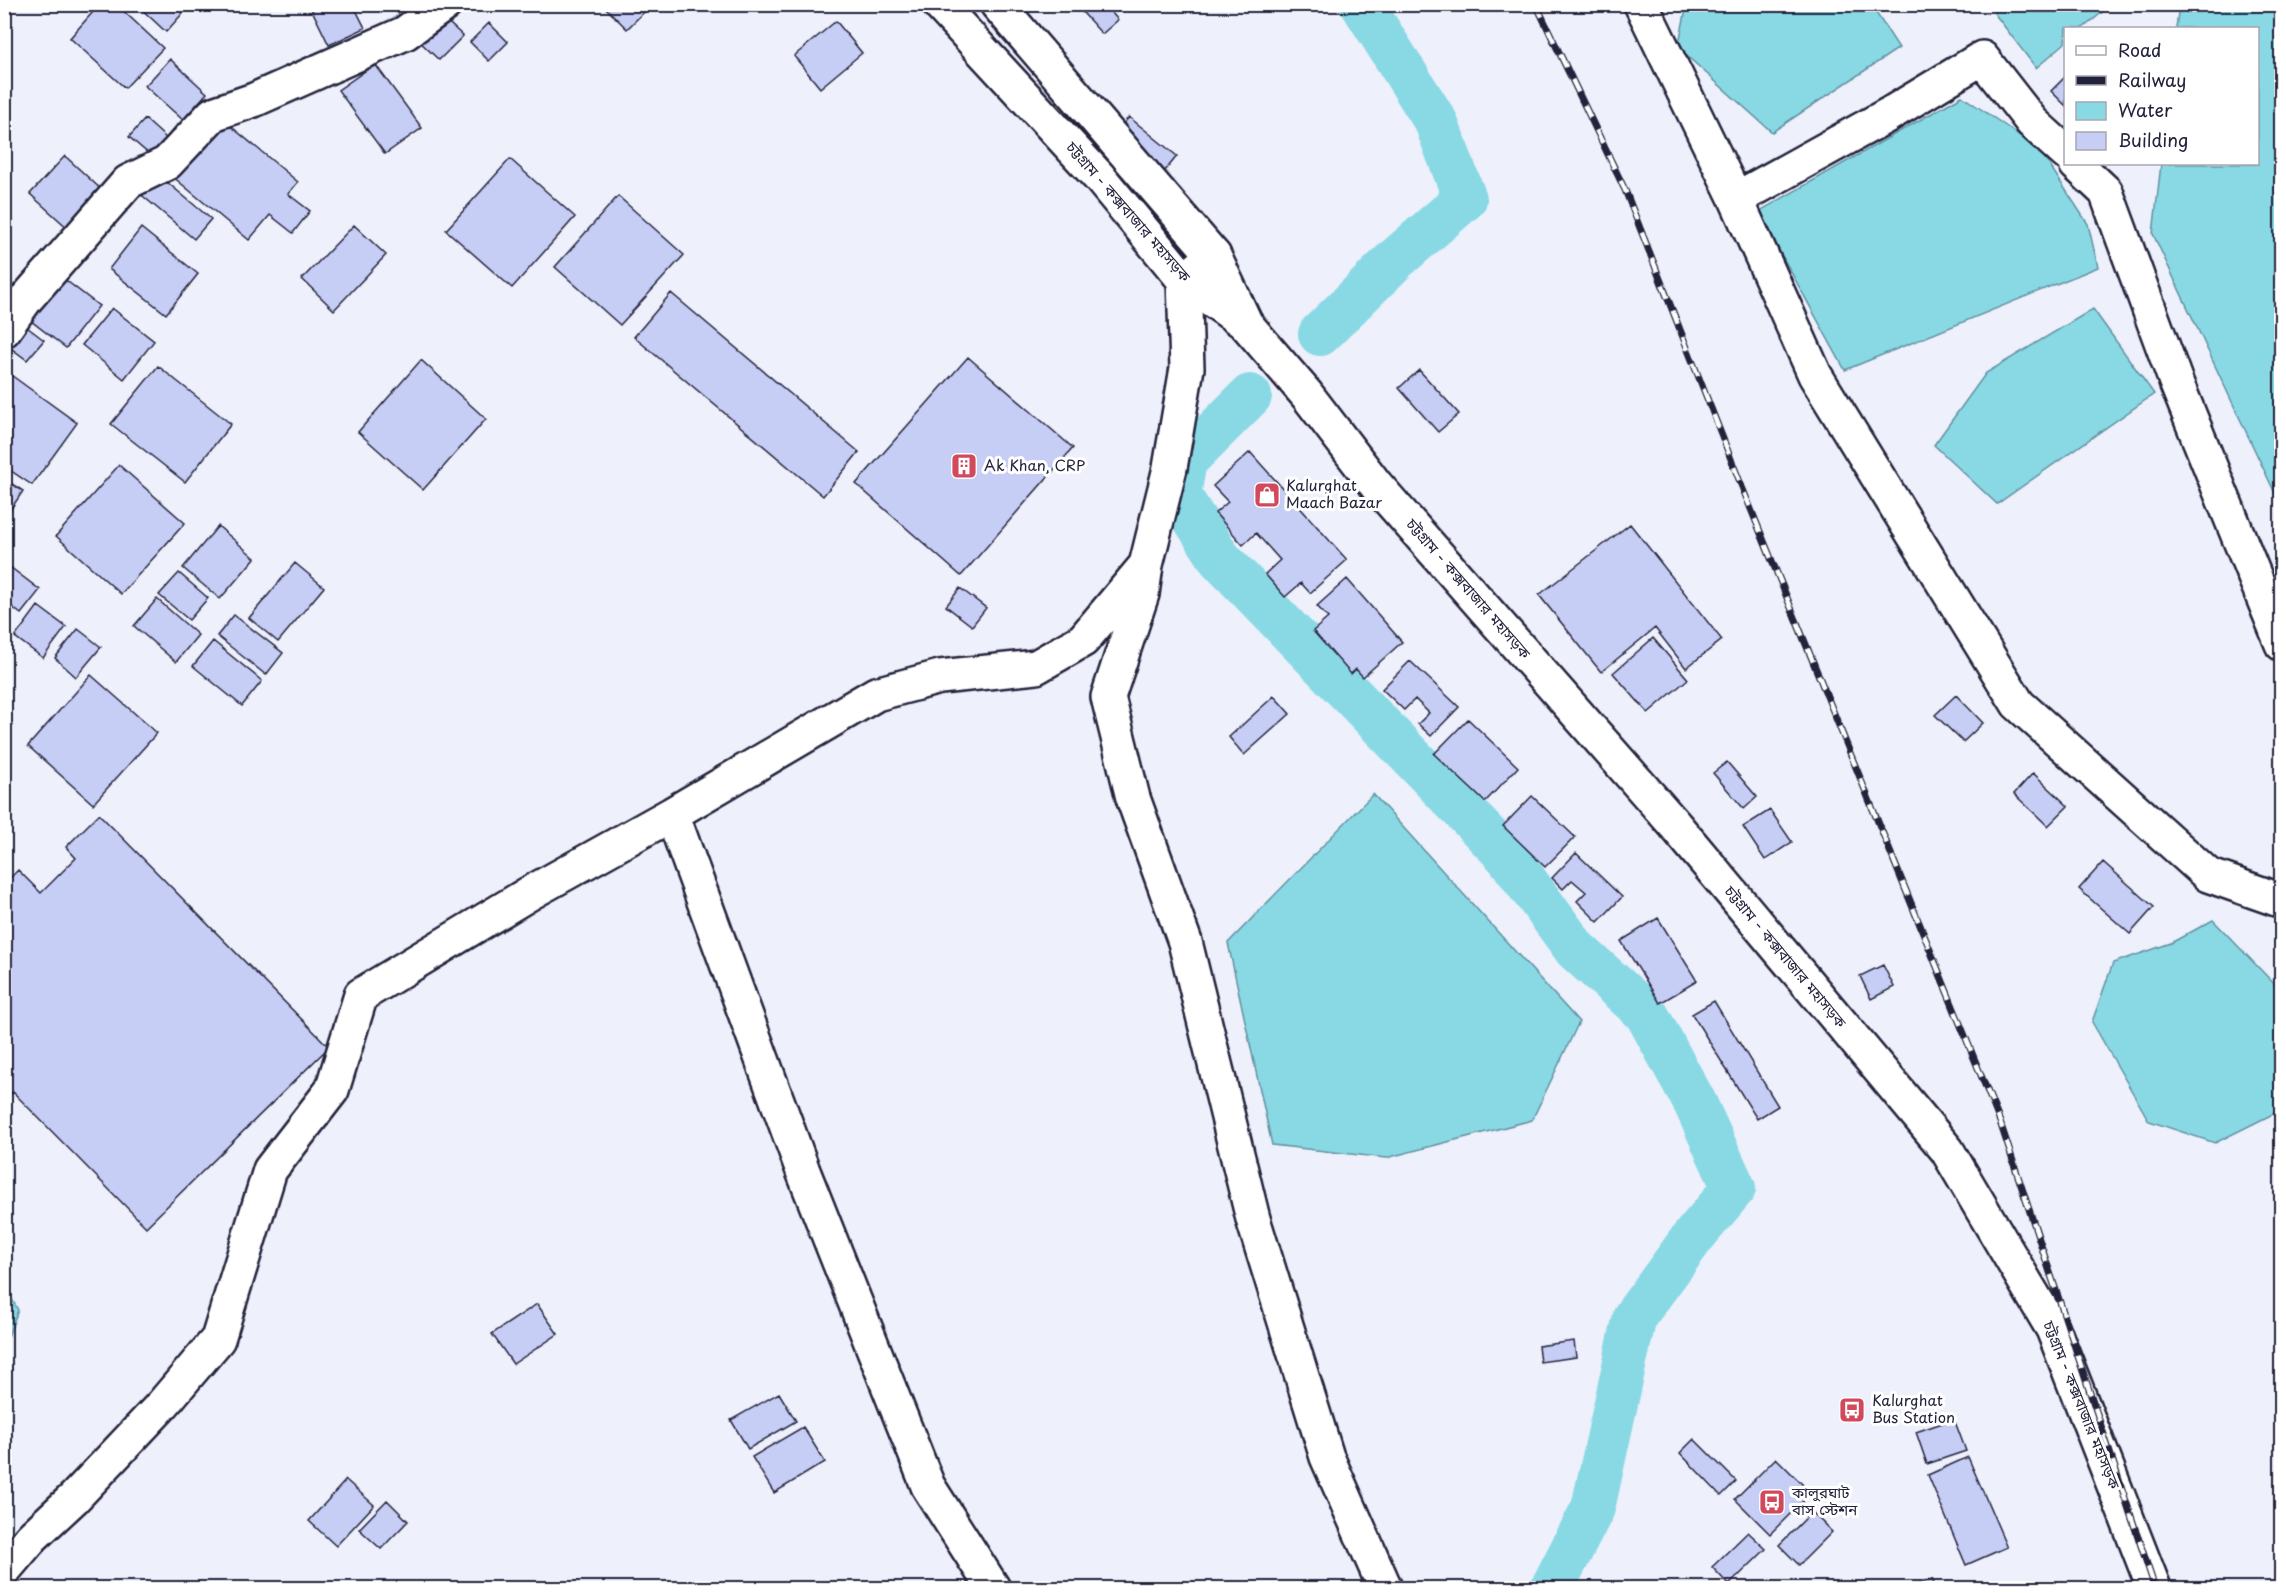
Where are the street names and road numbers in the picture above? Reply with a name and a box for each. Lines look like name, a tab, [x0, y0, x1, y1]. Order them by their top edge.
street label: চট্টগ্রাম - কক্সবাজার মহাসড়ক	[1061, 135, 1197, 287]
street label: চট্টগ্রাম - কক্সবাজার মহাসড়ক	[1401, 512, 1537, 664]
street label: চট্টগ্রাম - কক্সবাজার মহাসড়ক	[1719, 879, 1853, 1033]
street label: চট্টগ্রাম - কক্সবাজার মহাসড়ক	[2038, 1316, 2127, 1493]

